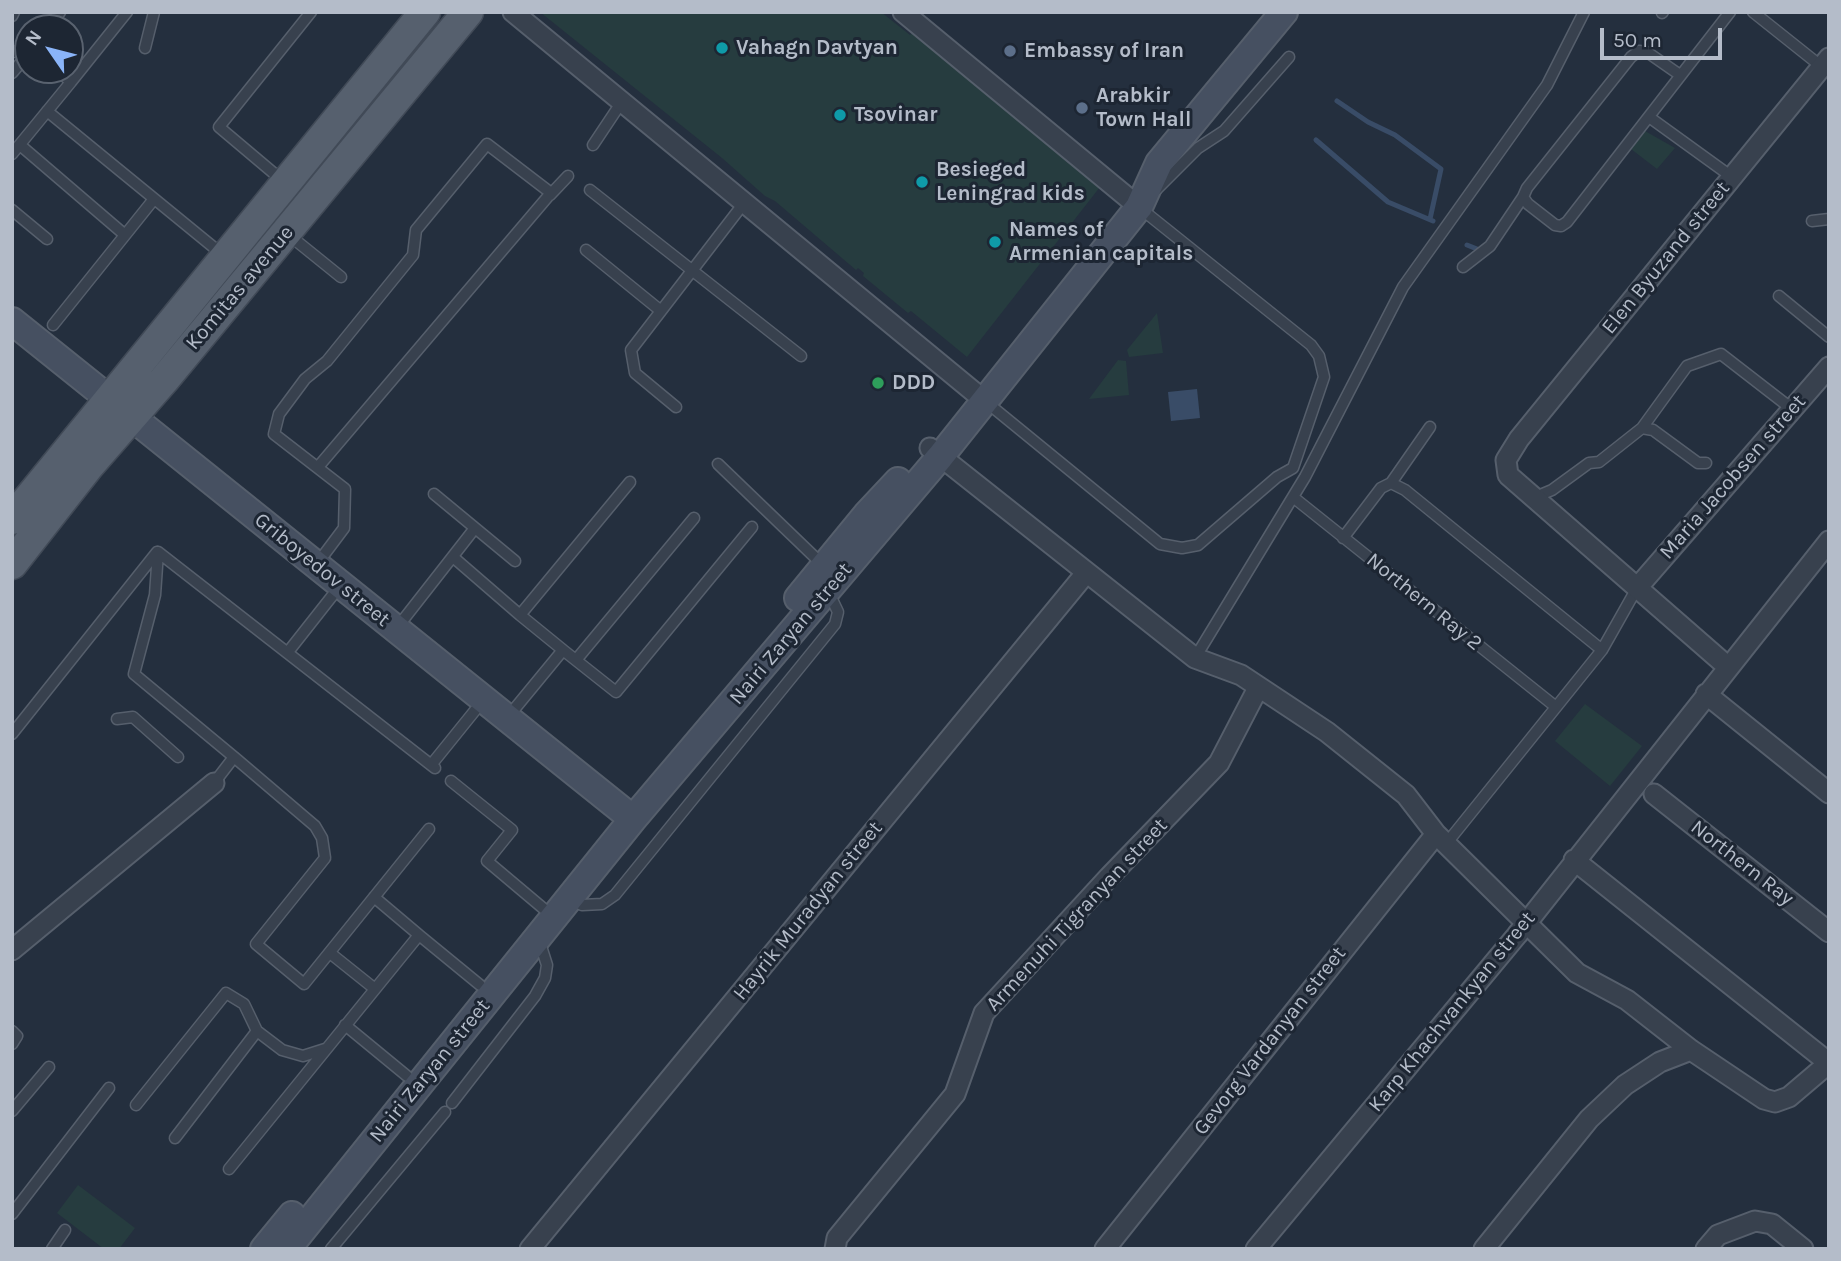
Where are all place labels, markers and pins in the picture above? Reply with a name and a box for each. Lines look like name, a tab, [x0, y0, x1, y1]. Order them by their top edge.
place label: Vahagn Davtyan	[736, 35, 898, 61]
place label: Embassy of Iran	[1024, 38, 1184, 64]
marker: Vahagn Davtyan	[714, 40, 730, 56]
marker: Embassy of Iran	[1002, 43, 1018, 59]
place label: Arabkir Town Hall	[1096, 83, 1191, 133]
marker: Arabkir Town Hall	[1074, 100, 1090, 116]
place label: Tsovinar	[854, 102, 937, 128]
marker: Tsovinar	[832, 107, 848, 123]
place label: Besieged Leningrad kids	[936, 157, 1085, 207]
marker: Besieged Leningrad kids	[914, 174, 930, 190]
place label: Names of Armenian capitals	[1009, 217, 1193, 267]
marker: Names of Armenian capitals	[987, 234, 1003, 250]
place label: DDD	[892, 370, 935, 396]
marker: DDD	[870, 375, 886, 391]

